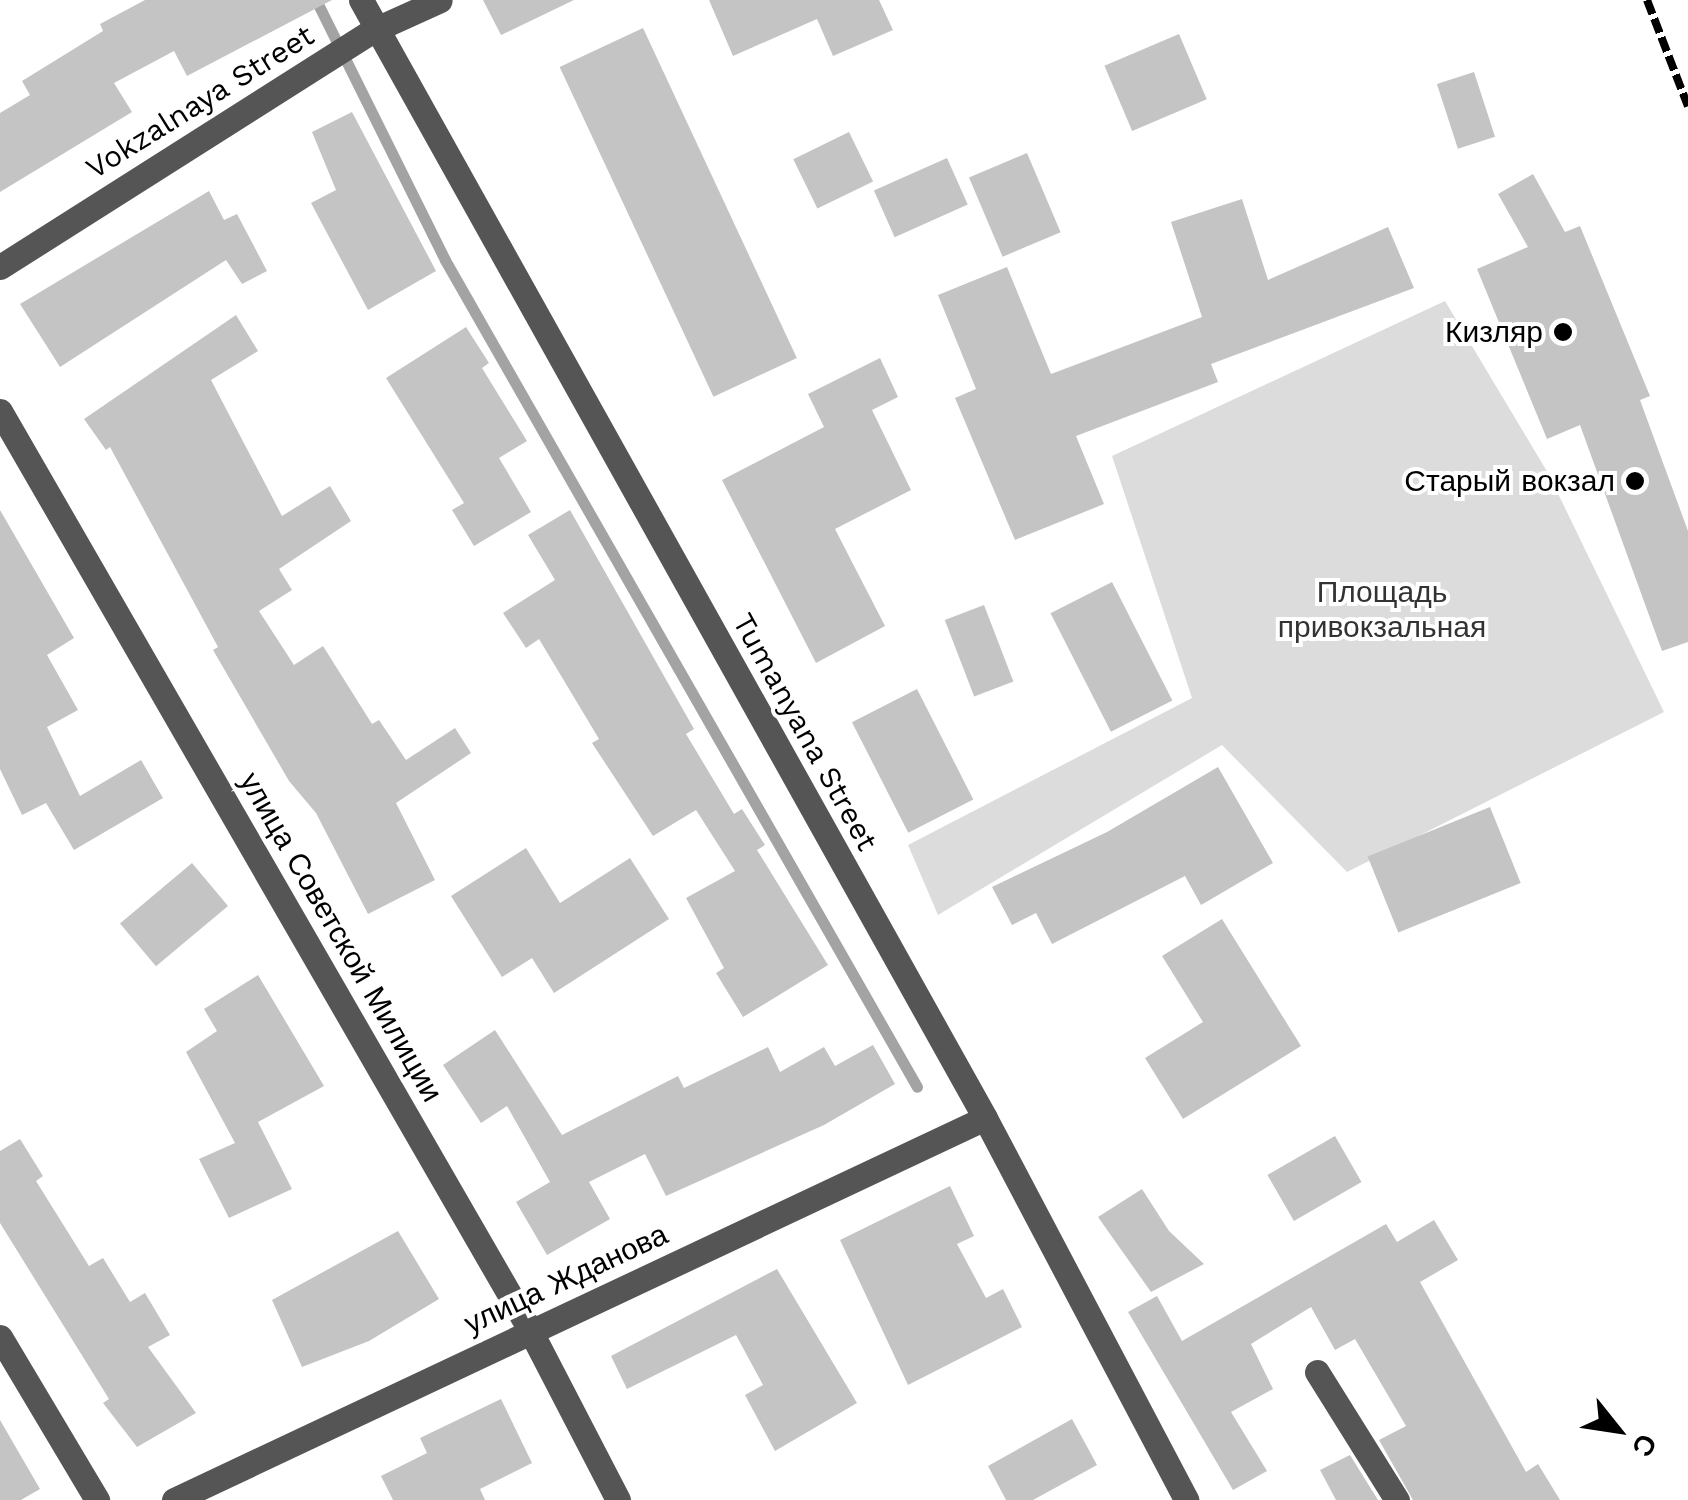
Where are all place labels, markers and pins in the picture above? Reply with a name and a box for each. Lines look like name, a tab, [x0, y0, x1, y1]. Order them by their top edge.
place label: Кизляр	[1445, 314, 1543, 350]
marker: Кизляр	[1552, 321, 1574, 343]
place label: Старый вокзал	[1404, 463, 1615, 499]
marker: Старый вокзал	[1624, 470, 1646, 492]

